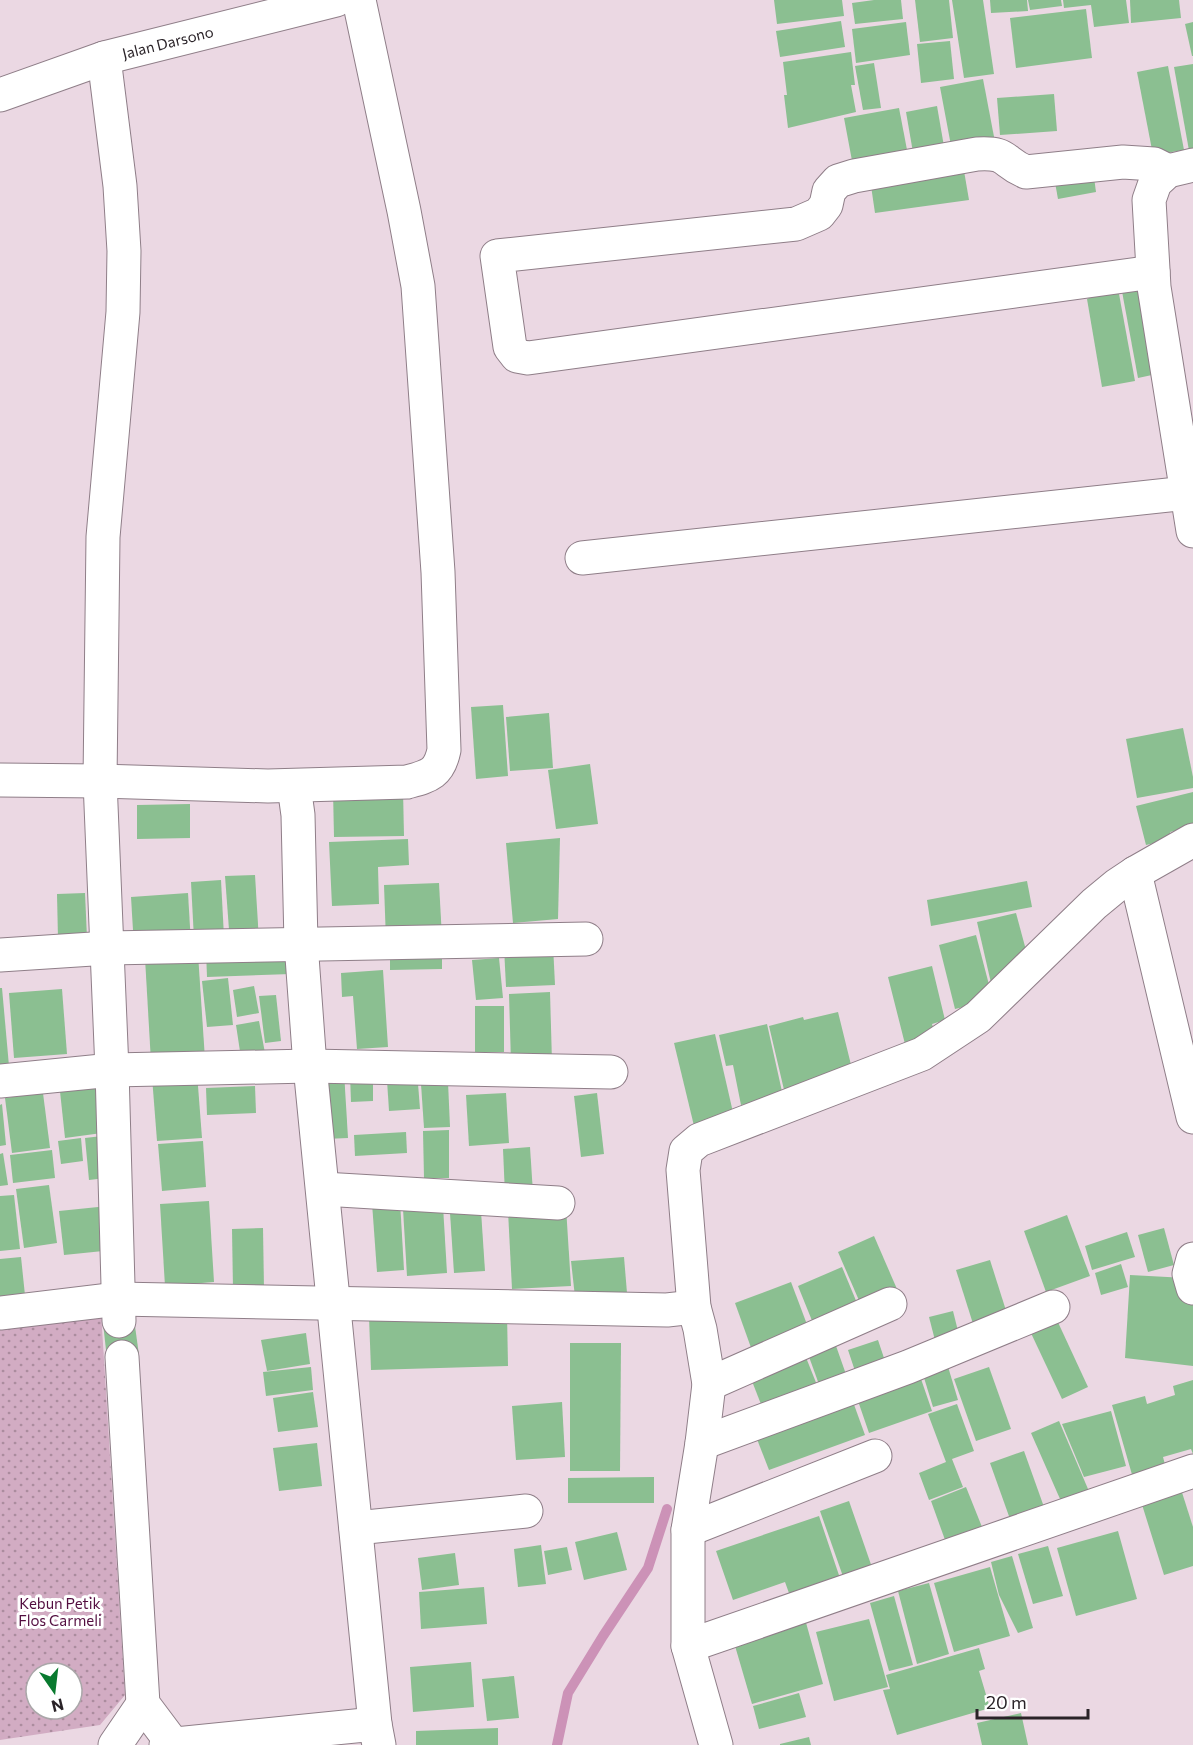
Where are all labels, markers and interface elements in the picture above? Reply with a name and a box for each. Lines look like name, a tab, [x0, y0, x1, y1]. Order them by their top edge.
street label: Jalan Darsono	[120, 22, 215, 62]
park label: Kebun Petik Flos Carmeli	[18, 1594, 102, 1629]
north arrow	[24, 1661, 84, 1721]
scale bar	[977, 1682, 1088, 1720]
text: 20 m	[986, 1691, 1027, 1713]
text: N	[50, 1695, 66, 1717]

